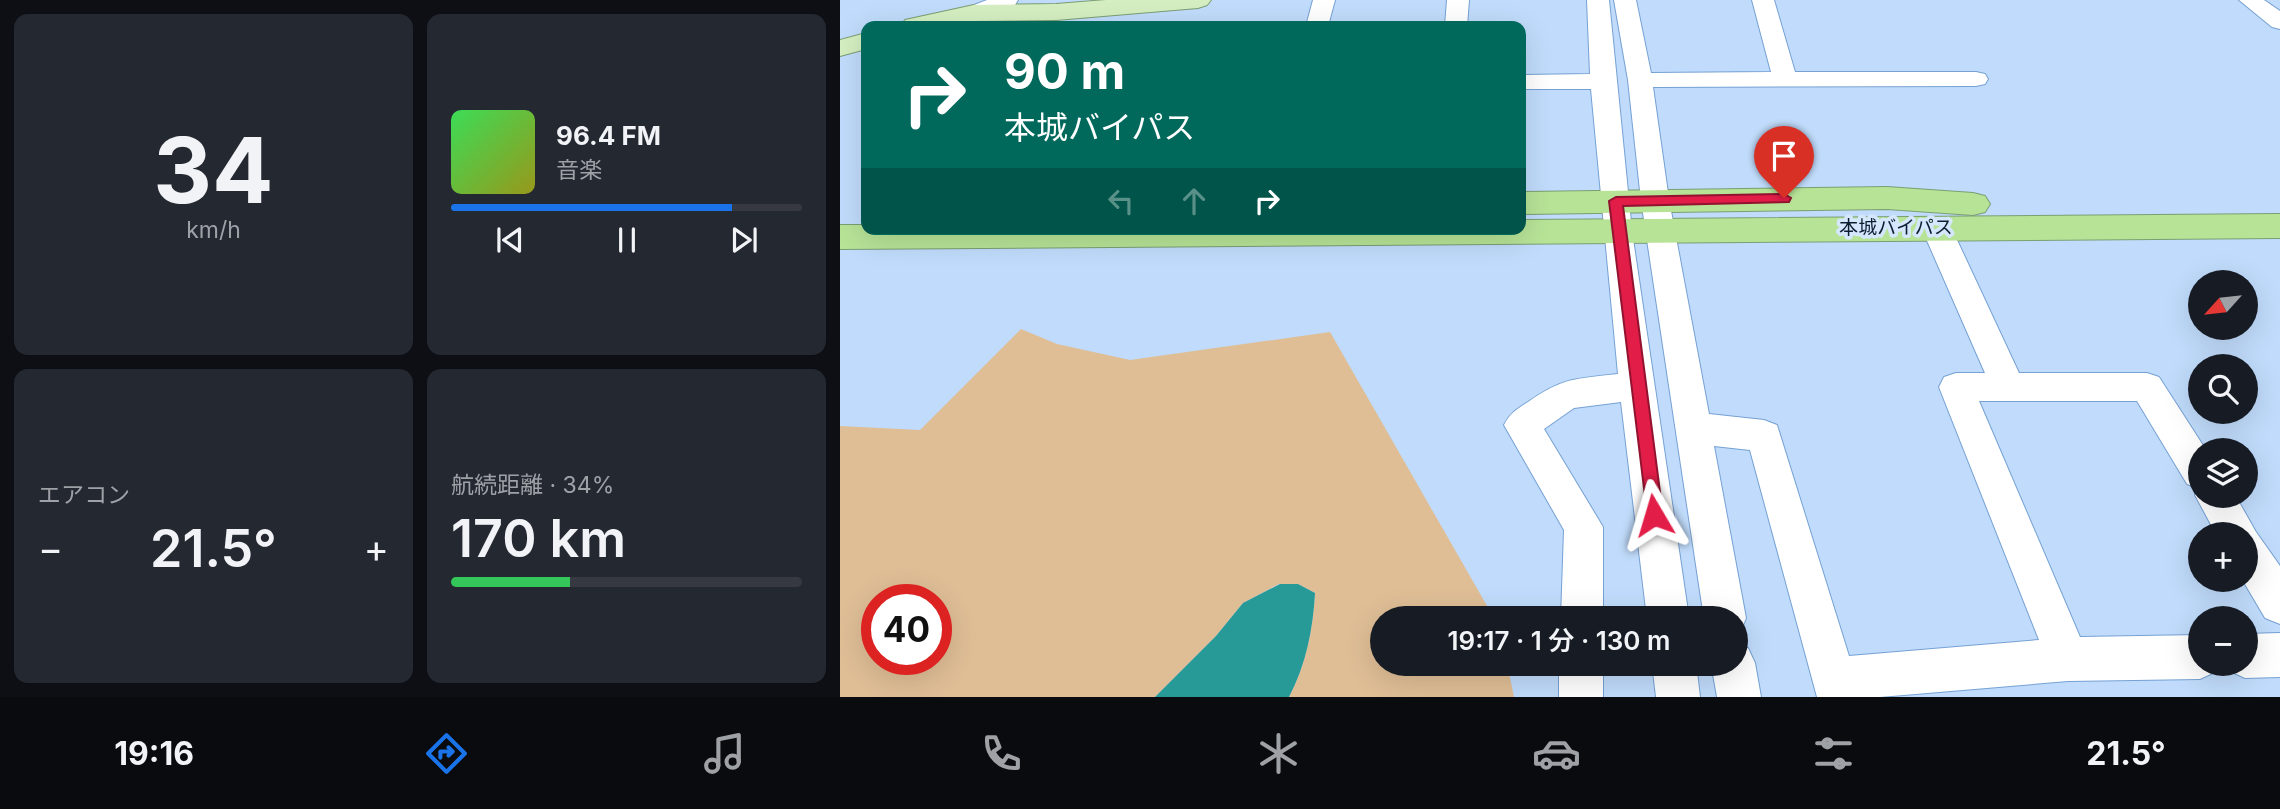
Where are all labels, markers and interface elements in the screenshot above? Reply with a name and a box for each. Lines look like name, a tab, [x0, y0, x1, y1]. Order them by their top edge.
text: 90 m	[1004, 42, 1125, 101]
icon: right	[889, 49, 980, 140]
text: 本城バイパス	[1004, 108, 1195, 147]
text: 34	[153, 115, 274, 225]
text: 96.4 FM	[556, 120, 661, 151]
pin	[1754, 126, 1814, 198]
icon: arrive	[1765, 137, 1803, 175]
text: 音楽	[556, 156, 602, 184]
icon: left	[1102, 182, 1140, 220]
icon: ahead	[1175, 182, 1213, 220]
icon: right	[1248, 182, 1286, 220]
text: km/h	[186, 216, 241, 244]
street label: 本城バイパス	[1839, 216, 1953, 239]
icon: previous	[491, 221, 529, 259]
icon: pause	[608, 221, 646, 259]
icon: next	[725, 221, 763, 259]
north arrow	[2188, 270, 2258, 340]
map controls	[2188, 270, 2258, 676]
button: search	[2188, 354, 2258, 424]
button: layers	[2188, 438, 2258, 508]
text: 航続距離 · 34%	[451, 471, 614, 499]
position arrow	[1617, 478, 1691, 552]
text: エアコン	[38, 481, 130, 509]
text: 170 km	[451, 507, 626, 570]
text: 21.5°	[150, 517, 277, 580]
button: +	[2188, 522, 2258, 592]
text: −	[38, 525, 63, 571]
text: +	[364, 525, 389, 571]
speed limit sign: 40	[861, 584, 952, 675]
button: −	[2188, 606, 2258, 676]
text: 19:17 · 1 分 · 130 m	[1448, 625, 1670, 656]
icon: directions	[422, 729, 471, 778]
icon: music	[700, 729, 749, 778]
icon: phone	[977, 729, 1026, 778]
icon: climate	[1254, 729, 1303, 778]
icon: car	[1532, 729, 1581, 778]
icon: filters	[1809, 729, 1858, 778]
text: 19:16	[114, 734, 194, 773]
text: 21.5°	[2086, 734, 2166, 773]

